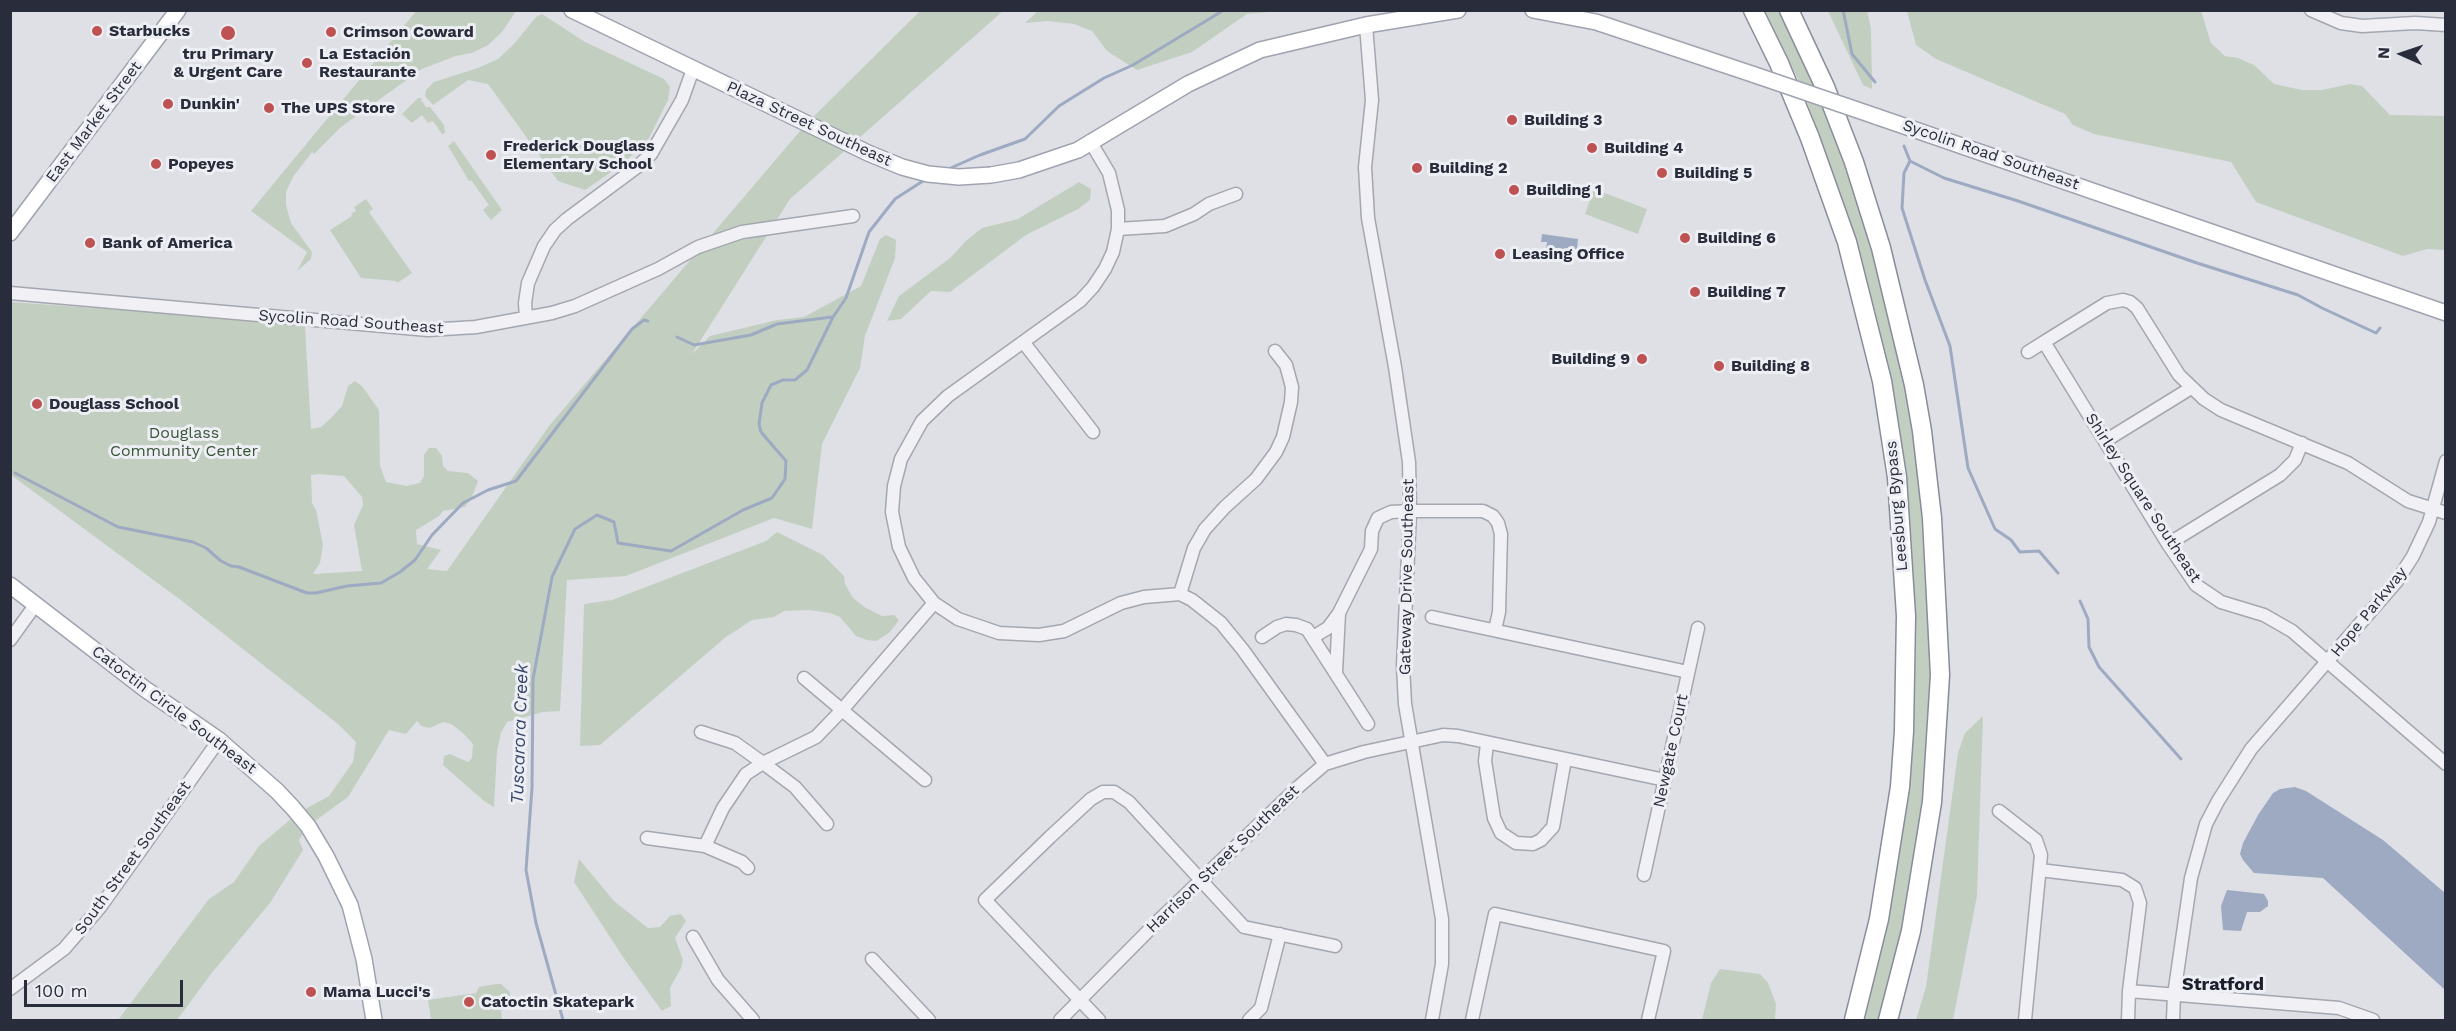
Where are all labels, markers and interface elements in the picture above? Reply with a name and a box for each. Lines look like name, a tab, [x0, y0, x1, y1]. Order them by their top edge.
place label: Starbucks	[109, 21, 190, 41]
place label: Crimson Coward	[343, 22, 474, 42]
marker: Starbucks	[90, 24, 104, 38]
marker: tru Primary & Urgent Care	[219, 24, 237, 42]
north arrow	[2372, 24, 2432, 84]
marker: Crimson Coward	[324, 25, 338, 39]
place label: tru Primary & Urgent Care	[174, 44, 282, 82]
place label: La Estación Restaurante	[319, 44, 416, 82]
text: N	[2374, 47, 2393, 59]
marker: La Estación Restaurante	[300, 56, 314, 70]
street label: East Market Street	[42, 57, 146, 187]
street label: Plaza Street Southeast	[723, 77, 895, 171]
place label: Dunkin'	[180, 94, 240, 114]
marker: Dunkin'	[161, 97, 175, 111]
place label: The UPS Store	[281, 98, 395, 118]
marker: The UPS Store	[262, 101, 276, 115]
place label: Building 3	[1524, 110, 1602, 130]
marker: Building 3	[1505, 113, 1519, 127]
street label: Sycolin Road Southeast	[1900, 116, 2082, 194]
place label: Frederick Douglass Elementary School	[503, 136, 655, 174]
place label: Building 4	[1604, 138, 1683, 158]
marker: Building 4	[1585, 141, 1599, 155]
marker: Frederick Douglass Elementary School	[484, 148, 498, 162]
place label: Popeyes	[168, 154, 234, 174]
marker: Popeyes	[149, 157, 163, 171]
place label: Building 2	[1429, 158, 1507, 178]
marker: Building 2	[1410, 161, 1424, 175]
place label: Building 5	[1674, 163, 1752, 183]
marker: Building 5	[1655, 166, 1669, 180]
place label: Building 1	[1526, 180, 1602, 200]
marker: Building 1	[1507, 183, 1521, 197]
place label: Building 6	[1697, 228, 1776, 248]
marker: Building 6	[1678, 231, 1692, 245]
place label: Bank of America	[102, 233, 232, 253]
marker: Bank of America	[83, 236, 97, 250]
place label: Leasing Office	[1512, 244, 1625, 264]
marker: Leasing Office	[1493, 247, 1507, 261]
place label: Building 7	[1707, 282, 1786, 302]
marker: Building 7	[1688, 285, 1702, 299]
street label: Sycolin Road Southeast	[258, 306, 444, 338]
place label: Building 9	[1551, 349, 1630, 369]
marker: Building 9	[1635, 352, 1649, 366]
place label: Building 8	[1731, 356, 1810, 376]
marker: Building 8	[1712, 359, 1726, 373]
place label: Douglass School	[49, 394, 179, 414]
marker: Douglass School	[30, 397, 44, 411]
street label: Shirley Square Southeast	[2081, 410, 2205, 586]
park label: Douglass Community Center	[110, 423, 258, 461]
street label: Leesburg Bypass	[1882, 440, 1912, 572]
street label: Gateway Drive Southeast	[1396, 479, 1418, 675]
street label: Hope Parkway	[2327, 563, 2411, 661]
street label: Catoctin Circle Southeast	[88, 642, 260, 778]
water label: Tuscarora Creek	[507, 663, 533, 805]
street label: Newgate Court	[1650, 692, 1692, 810]
street label: South Street Southeast	[71, 777, 195, 939]
street label: Harrison Street Southeast	[1143, 781, 1303, 937]
scale bar	[27, 968, 186, 1006]
district label: Stratford	[2182, 974, 2264, 996]
text: 100 m	[35, 980, 88, 1001]
place label: Mama Lucci's	[323, 982, 431, 1002]
marker: Mama Lucci's	[304, 985, 318, 999]
place label: Catoctin Skatepark	[481, 992, 634, 1012]
marker: Catoctin Skatepark	[462, 995, 476, 1009]

